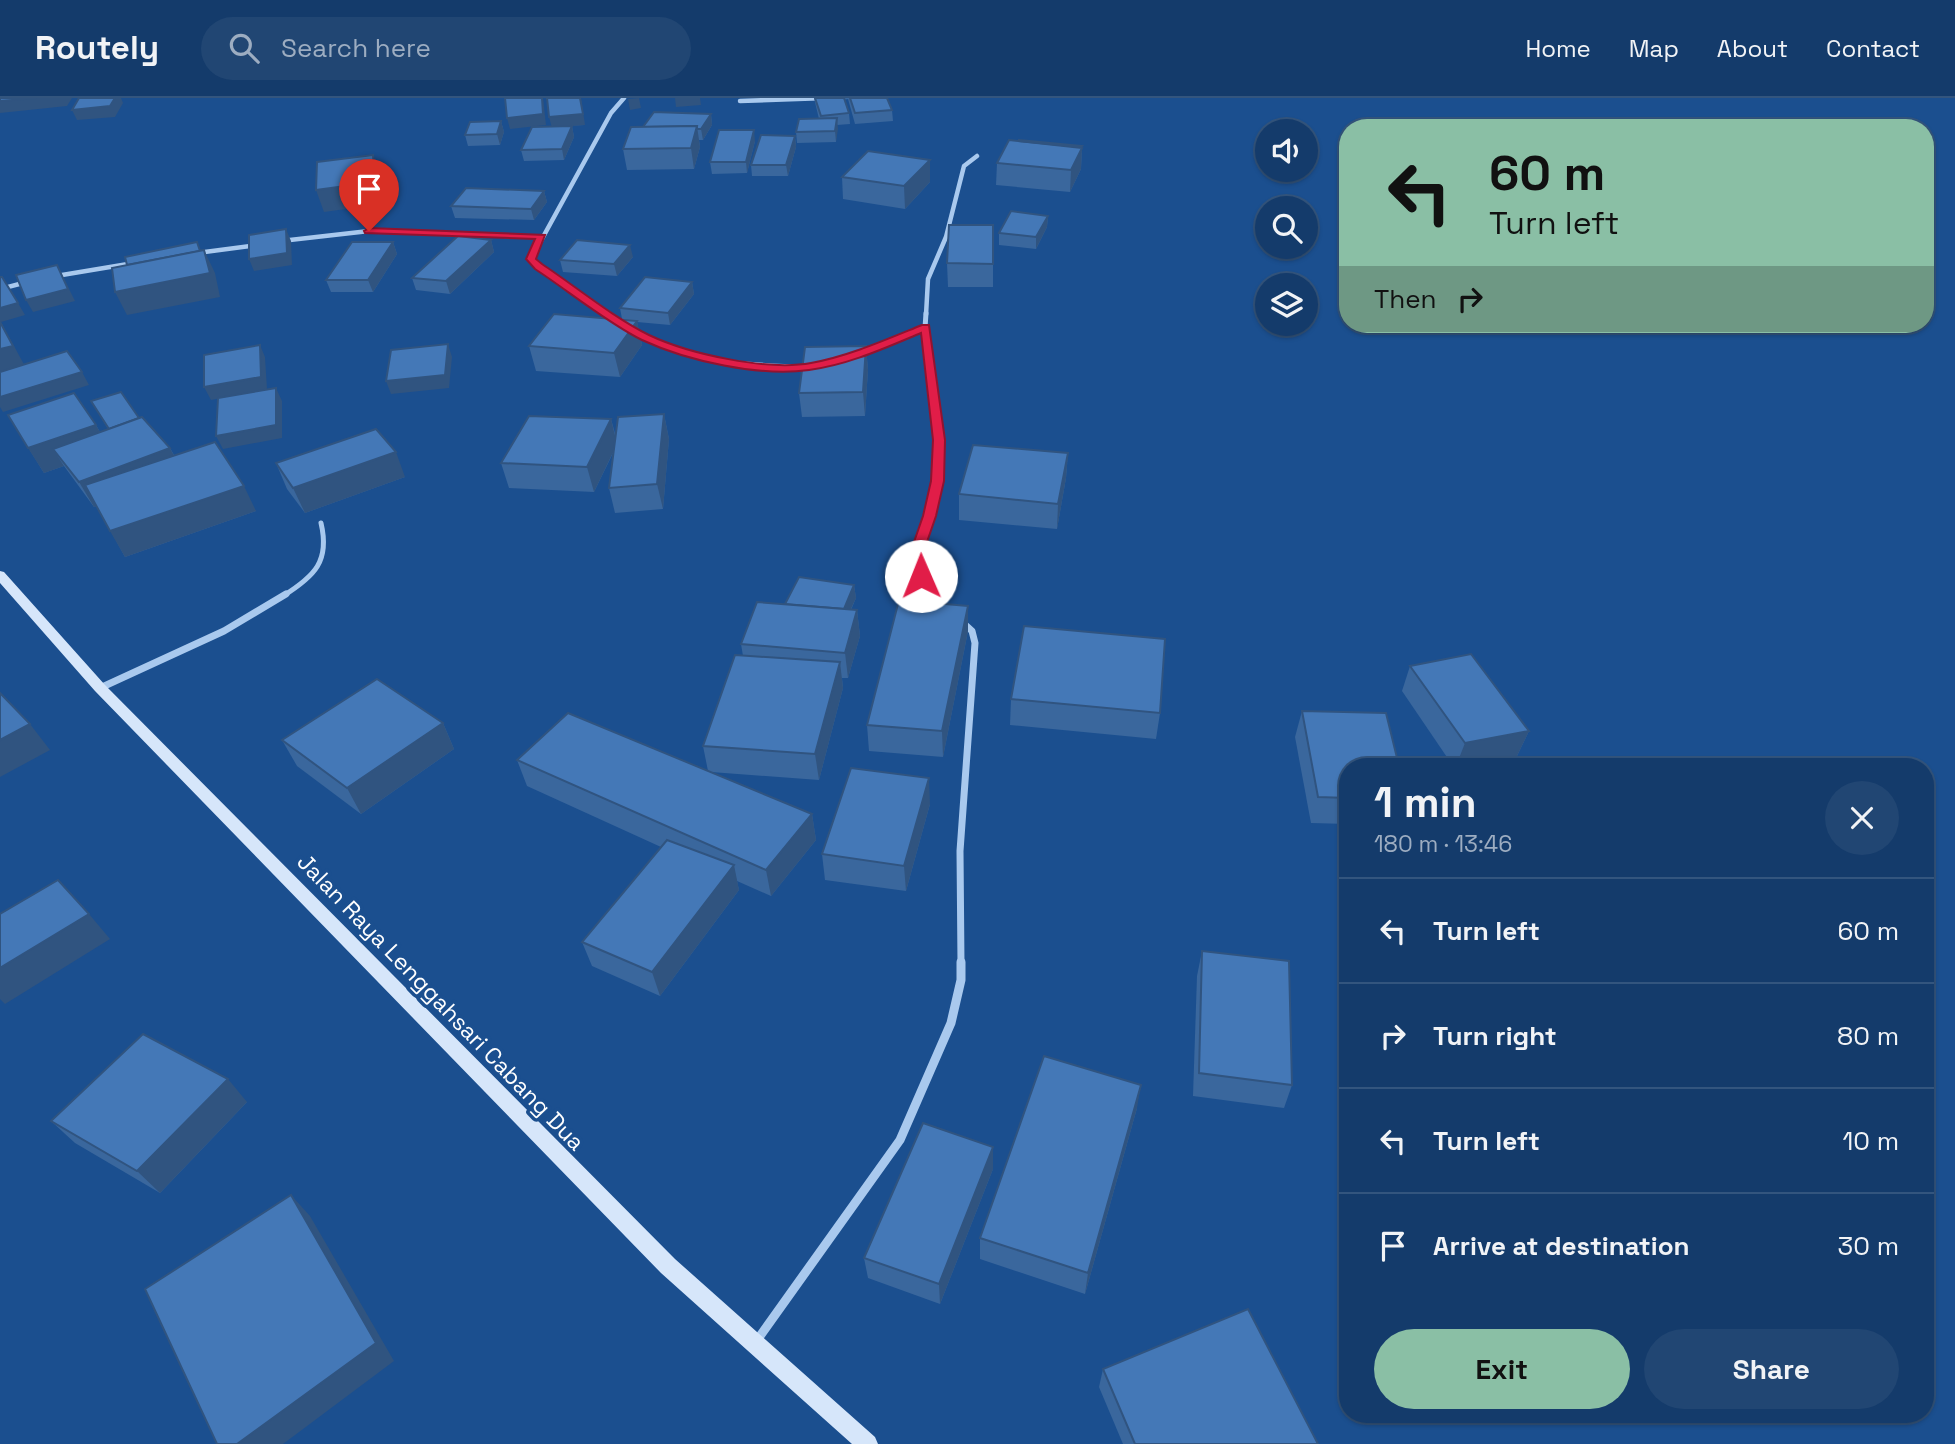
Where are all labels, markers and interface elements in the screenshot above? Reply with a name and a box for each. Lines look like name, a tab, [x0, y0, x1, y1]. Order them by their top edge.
search box	[201, 17, 691, 80]
text: Routely	[35, 27, 159, 69]
icon: search	[225, 29, 263, 67]
text: Search here	[281, 31, 431, 65]
text: Home	[1525, 33, 1591, 64]
text: Map	[1629, 33, 1679, 64]
text: About	[1717, 33, 1788, 64]
text: Contact	[1826, 33, 1920, 64]
map controls	[1255, 119, 1318, 336]
button: sound	[1255, 119, 1318, 182]
text: 60 m	[1489, 142, 1605, 204]
icon: left	[1374, 147, 1465, 238]
pin	[339, 159, 399, 231]
icon: arrive	[350, 170, 388, 208]
button: search	[1255, 196, 1318, 259]
text: Turn left	[1489, 203, 1619, 243]
button: layers	[1255, 273, 1318, 336]
icon: right	[1451, 280, 1489, 318]
text: Then	[1374, 282, 1437, 316]
position arrow	[884, 539, 958, 613]
text: 1 min	[1374, 776, 1477, 829]
button: close	[1825, 781, 1899, 855]
text: 180 m · 13:46	[1374, 829, 1512, 859]
street label: Jalan Raya Lenggahsari Cabang Dua	[291, 847, 591, 1157]
icon: left	[1374, 912, 1412, 950]
text: Turn left	[1433, 914, 1540, 948]
text: 60 m	[1837, 914, 1899, 948]
icon: right	[1374, 1017, 1412, 1055]
text: Turn right	[1433, 1019, 1557, 1053]
text: 80 m	[1837, 1019, 1899, 1053]
icon: left	[1374, 1122, 1412, 1160]
text: Turn left	[1433, 1124, 1540, 1158]
text: 10 m	[1842, 1124, 1899, 1158]
icon: arrive	[1374, 1227, 1412, 1265]
text: Arrive at destination	[1433, 1229, 1690, 1263]
text: 30 m	[1838, 1229, 1899, 1263]
button: Exit	[1374, 1329, 1630, 1409]
button: Share	[1644, 1329, 1899, 1409]

